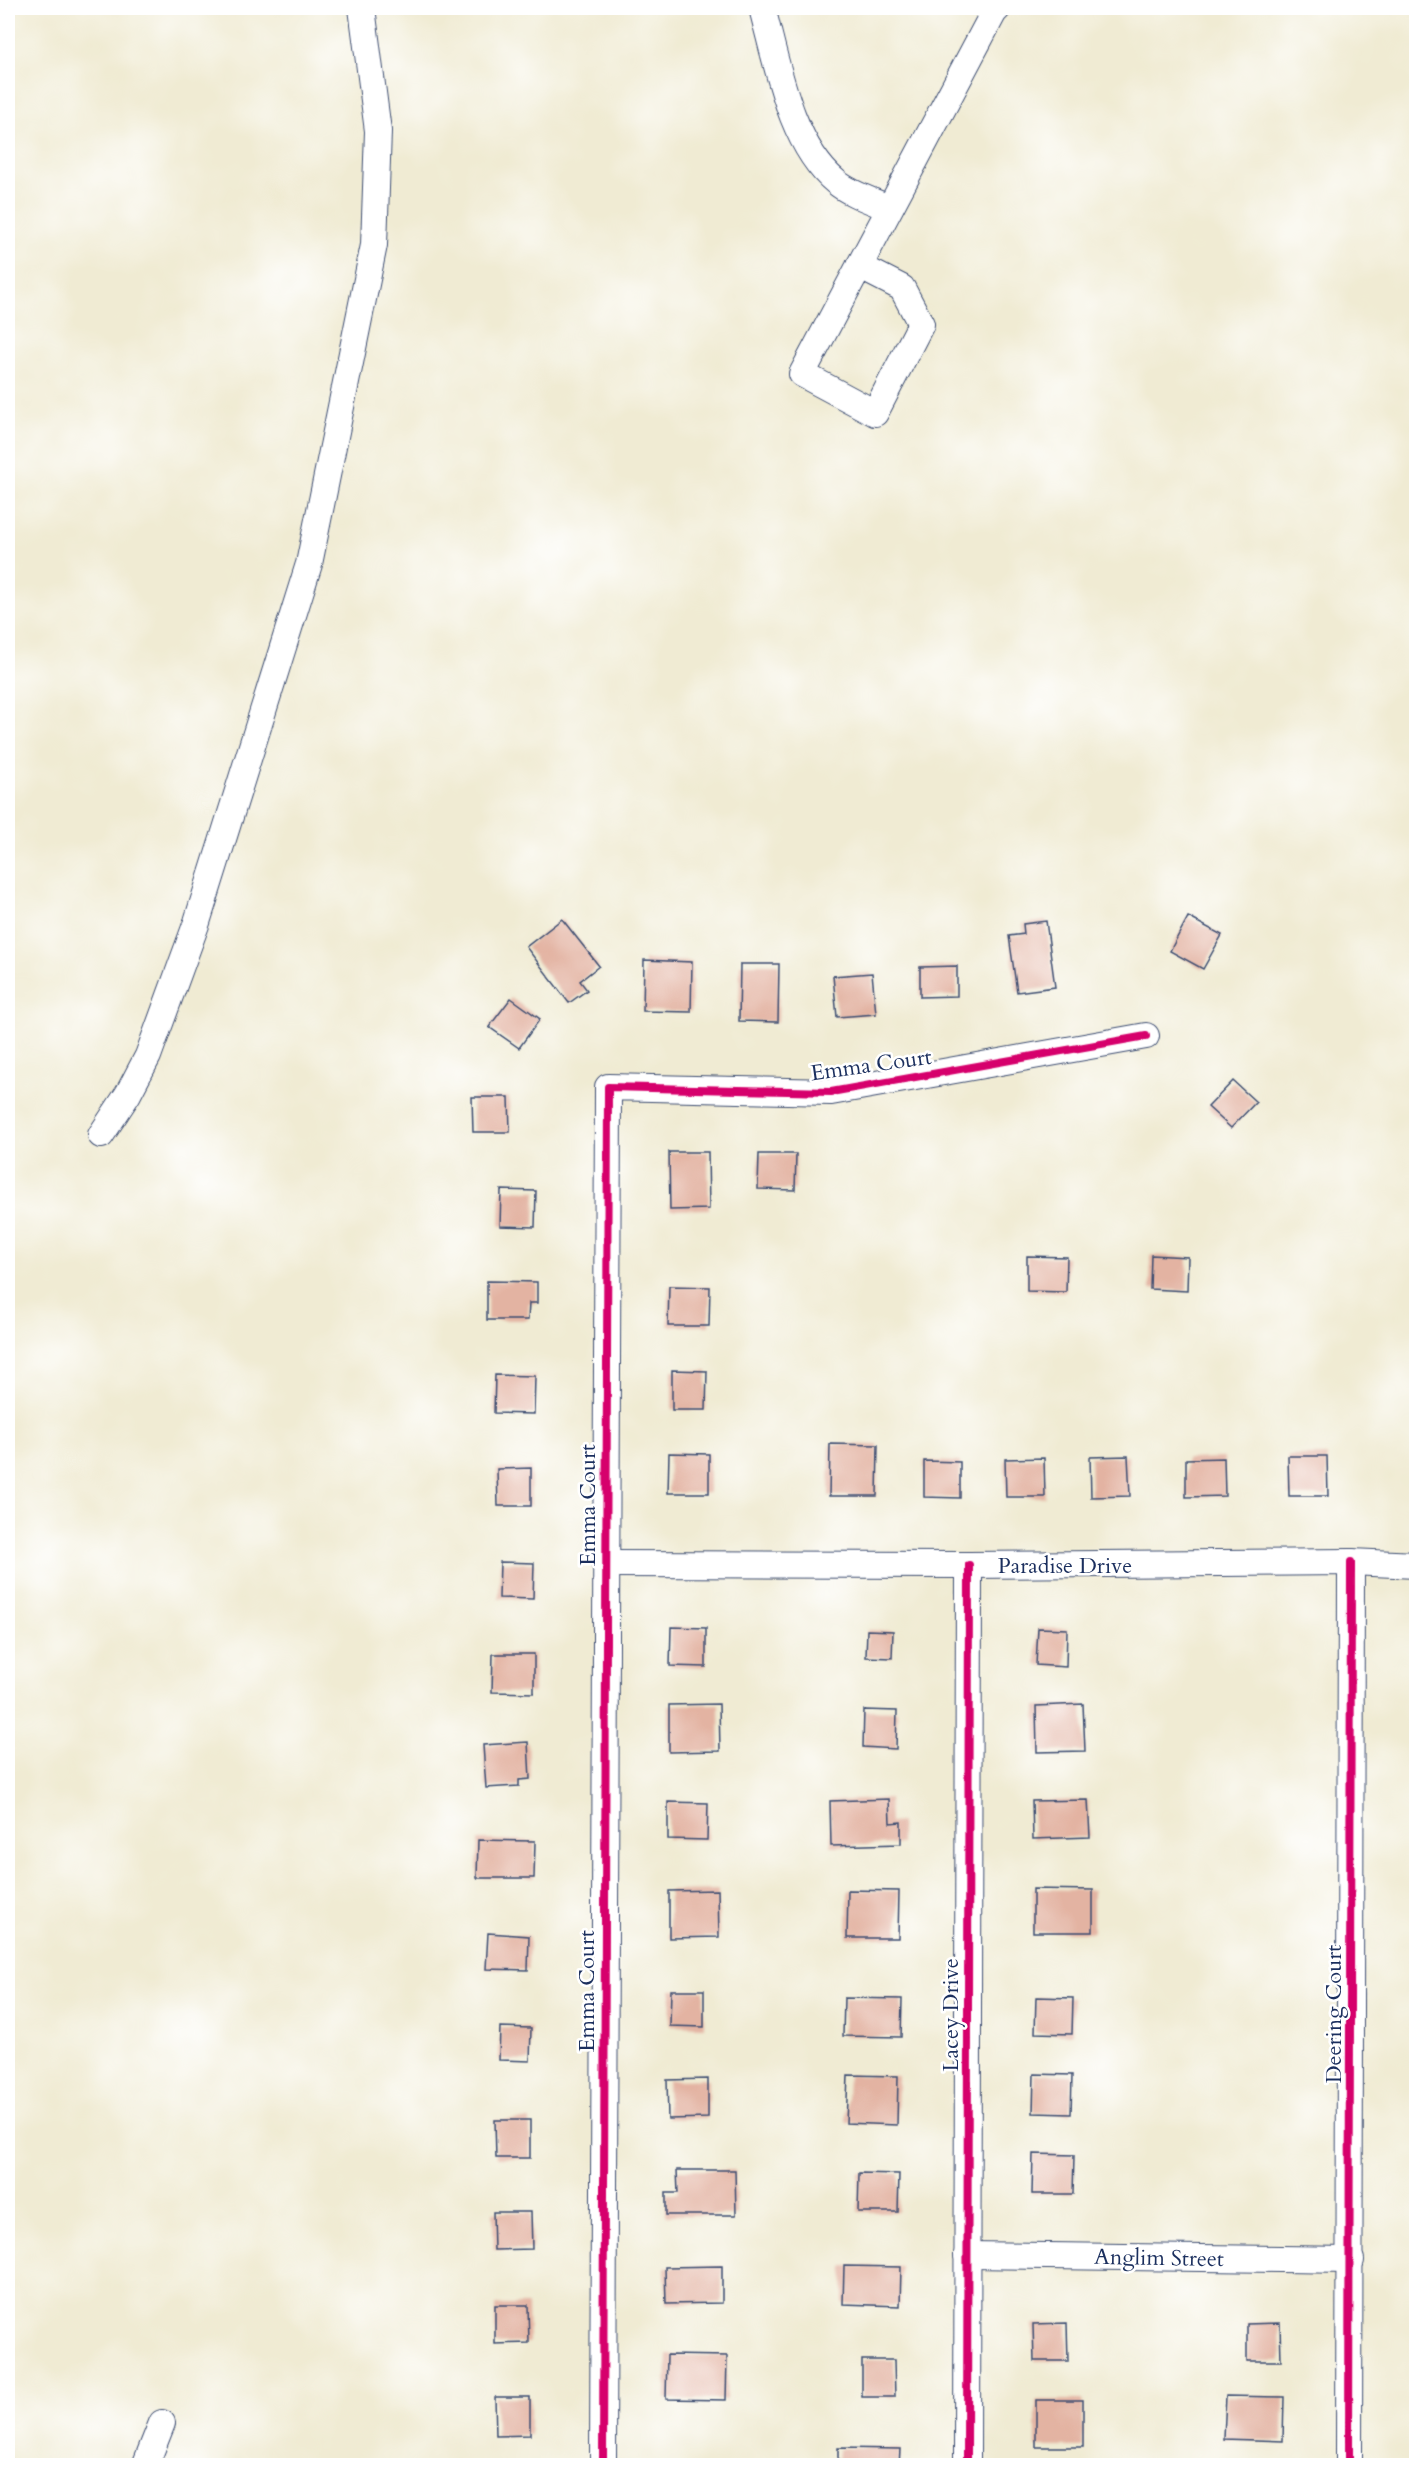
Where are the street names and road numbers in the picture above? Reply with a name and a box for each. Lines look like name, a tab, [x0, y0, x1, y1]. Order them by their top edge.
street label: Emma Court	[809, 1042, 934, 1088]
street label: Emma Court	[573, 1444, 603, 1566]
street label: Paradise Drive	[998, 1551, 1132, 1581]
street label: Emma Court	[572, 1930, 602, 2052]
street label: Deering Court	[1319, 1945, 1349, 2083]
street label: Lacey Drive	[936, 1958, 966, 2072]
street label: Anglim Street	[1094, 2242, 1224, 2274]

